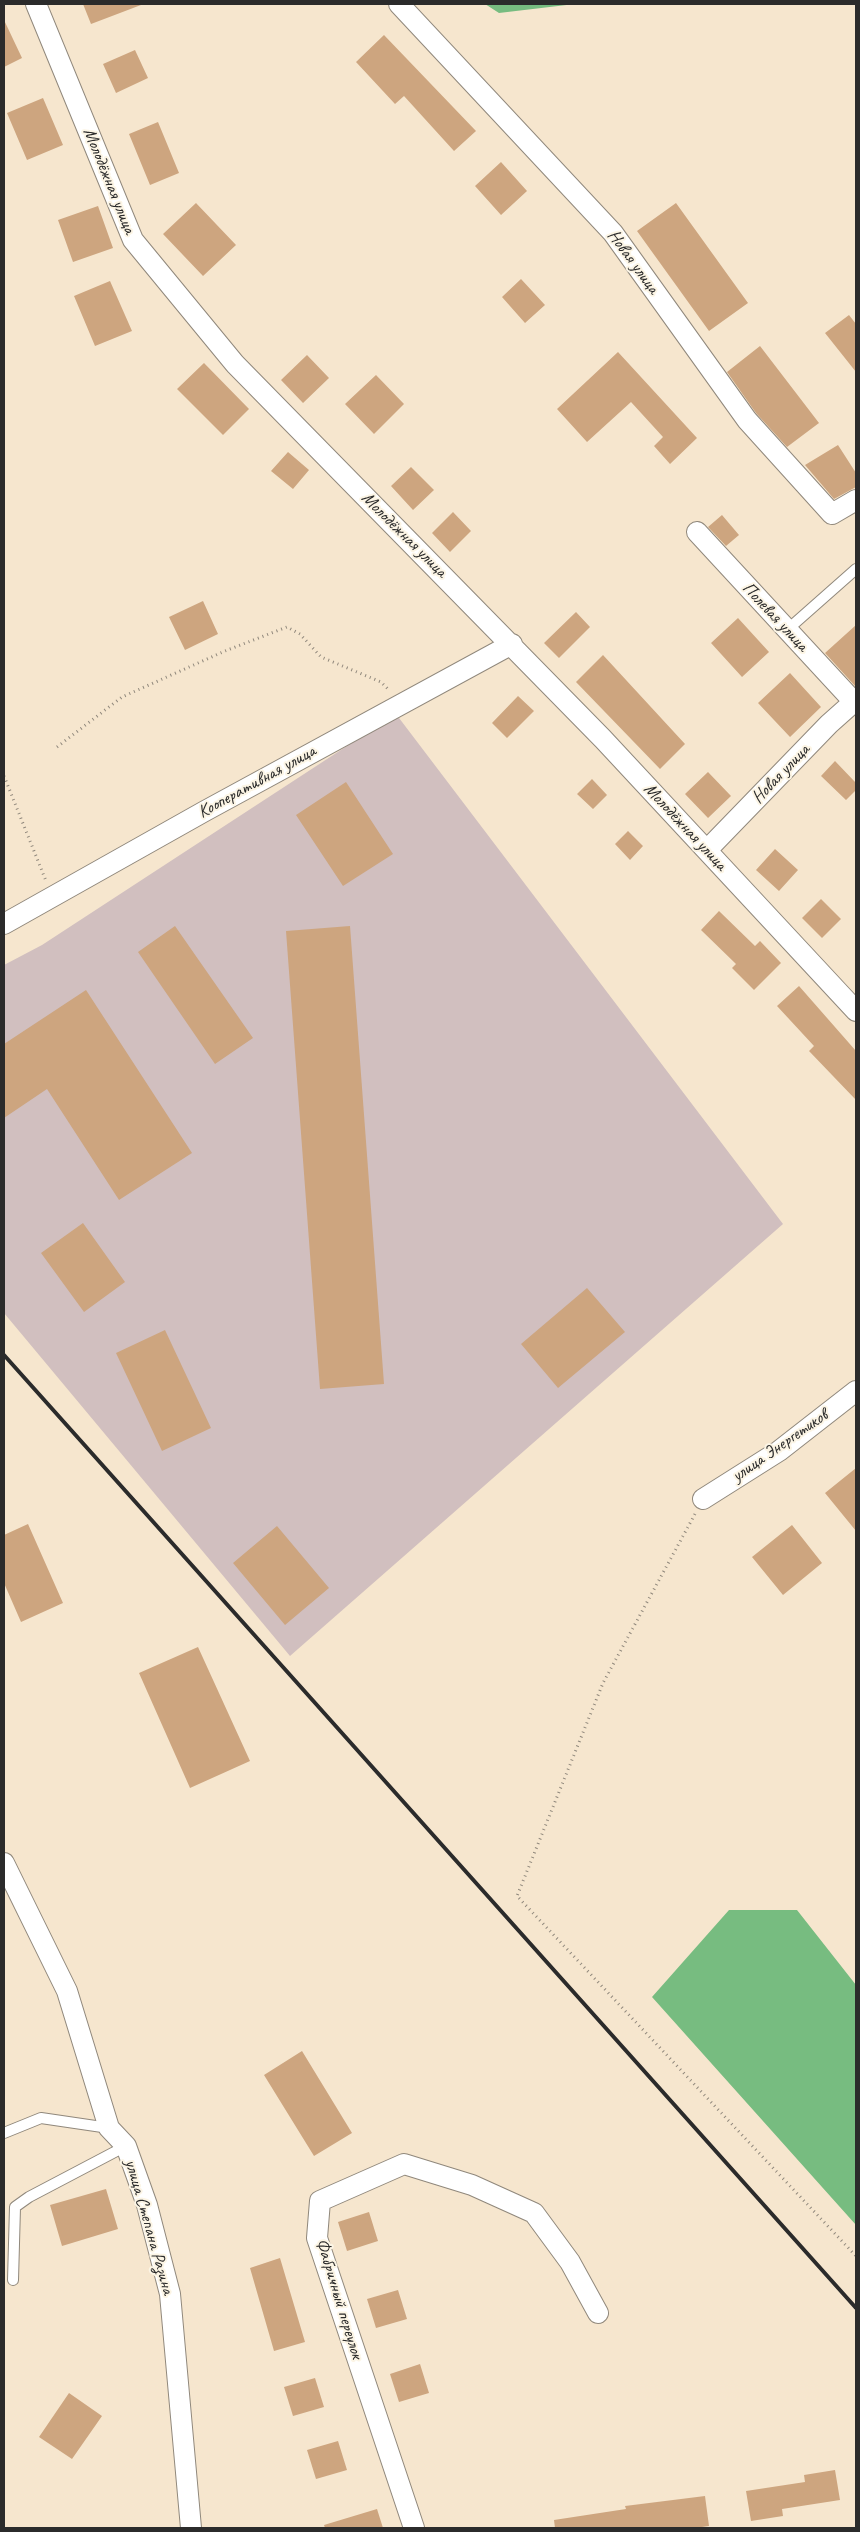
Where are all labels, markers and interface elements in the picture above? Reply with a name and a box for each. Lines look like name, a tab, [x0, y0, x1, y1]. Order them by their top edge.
street label: Молодёжная улица	[78, 125, 140, 237]
street label: Новая улица	[602, 226, 664, 298]
street label: Молодёжная улица	[357, 488, 451, 582]
street label: Полевая улица	[737, 578, 813, 656]
street label: Новая улица	[747, 740, 815, 808]
street label: Кооперативная улица	[194, 741, 320, 823]
street label: Молодёжная улица	[639, 779, 731, 875]
street label: улица Энергетиков	[728, 1405, 832, 1487]
street label: улица Степана Разина	[119, 2157, 179, 2297]
street label: Фабричный переулок	[310, 2236, 368, 2362]

